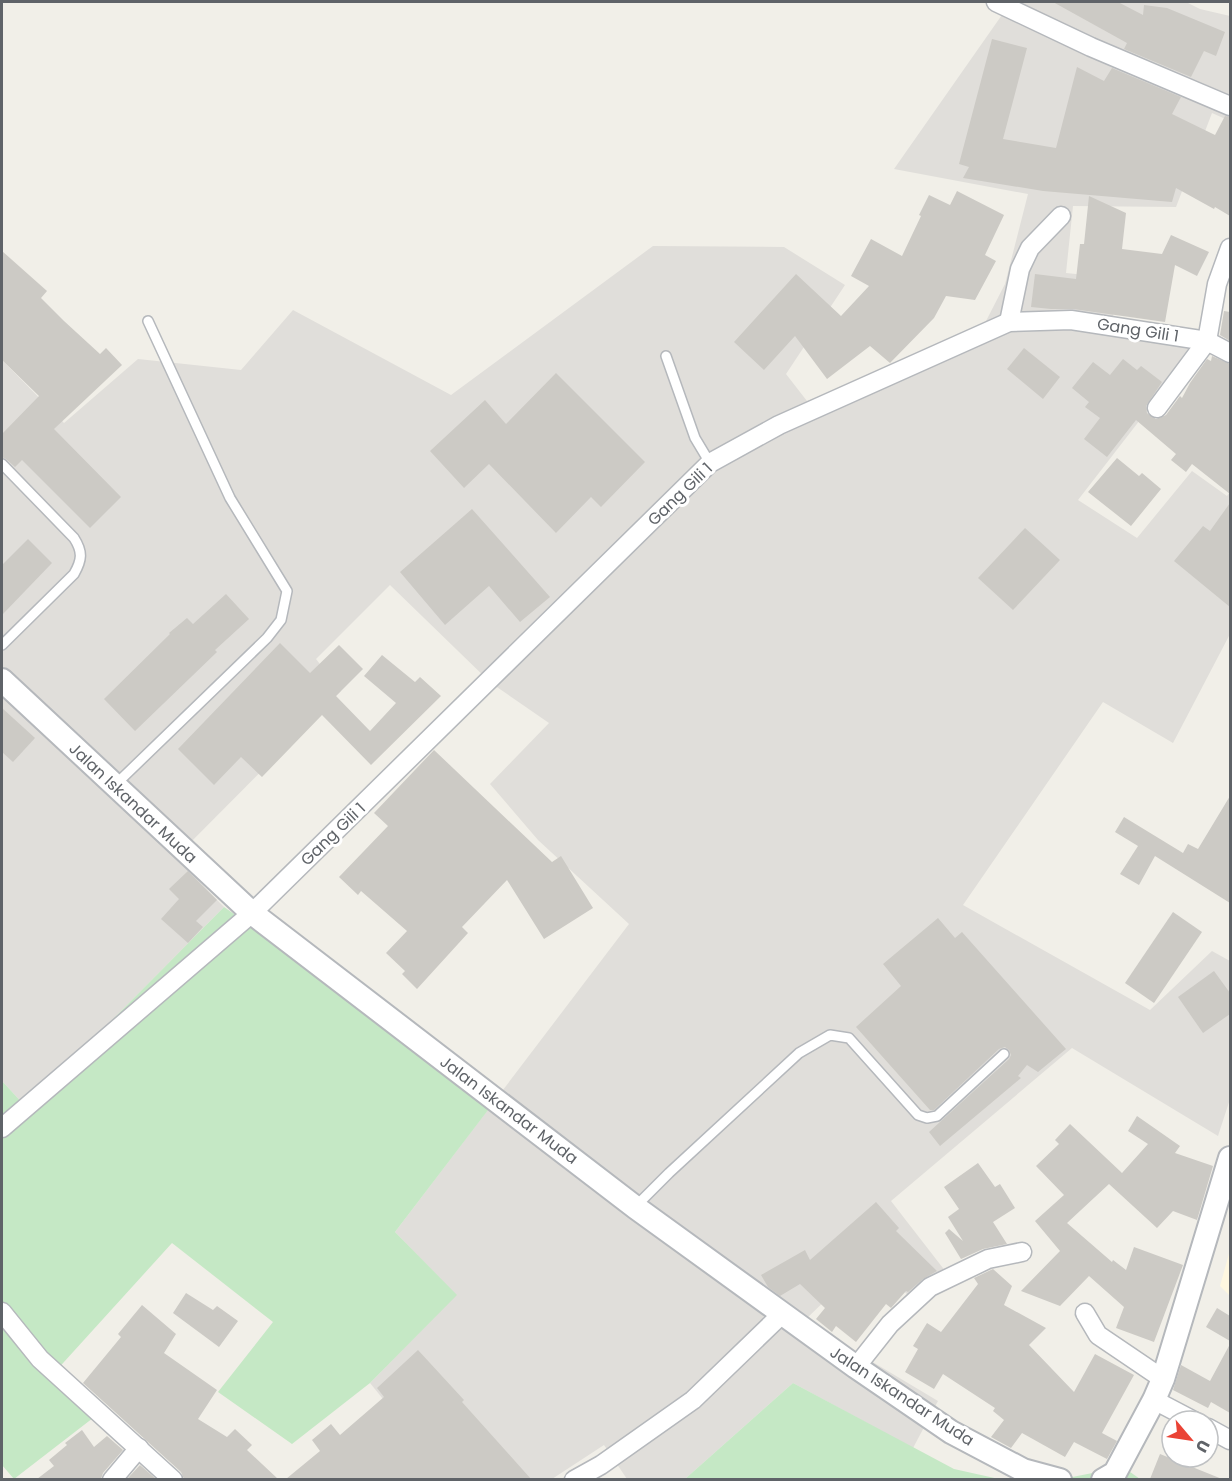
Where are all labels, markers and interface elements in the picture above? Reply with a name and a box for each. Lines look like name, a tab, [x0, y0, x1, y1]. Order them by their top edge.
street label: Gang Gili 1	[1096, 312, 1180, 348]
street label: Gang Gili 1	[642, 457, 718, 531]
street label: Jalan Iskandar Muda	[64, 737, 202, 869]
street label: Gang Gili 1	[295, 797, 371, 871]
street label: Jalan Iskandar Muda	[435, 1050, 583, 1170]
street label: Jalan Iskandar Muda	[825, 1341, 979, 1451]
north arrow	[1160, 1409, 1220, 1469]
text: U	[1190, 1436, 1215, 1457]

